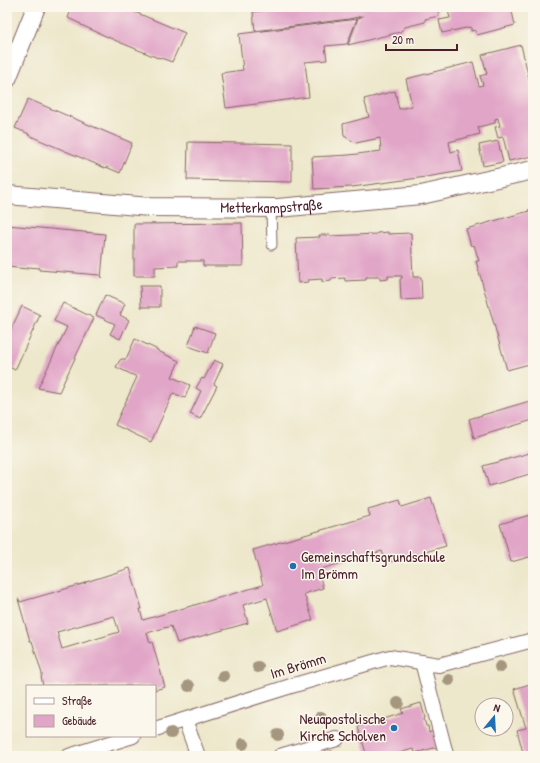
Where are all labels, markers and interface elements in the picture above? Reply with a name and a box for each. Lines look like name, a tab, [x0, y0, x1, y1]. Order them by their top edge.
scale bar	[386, 26, 457, 52]
text: 20 m	[392, 31, 414, 48]
street label: Metterkampstraße	[220, 193, 323, 218]
place label: Gemeinschaftsgrundschule Im Brömm	[301, 546, 446, 584]
marker: Gemeinschaftsgrundschule Im Brömm	[288, 561, 298, 571]
street label: Im Brömm	[268, 647, 328, 684]
legend	[26, 685, 156, 737]
text: Straße	[62, 692, 92, 709]
north arrow	[474, 697, 514, 737]
text: N	[492, 700, 502, 715]
place label: Neuapostolische Kirche Scholven	[300, 708, 386, 746]
text: Gebäude	[62, 712, 97, 729]
marker: Neuapostolische Kirche Scholven	[389, 723, 399, 733]

